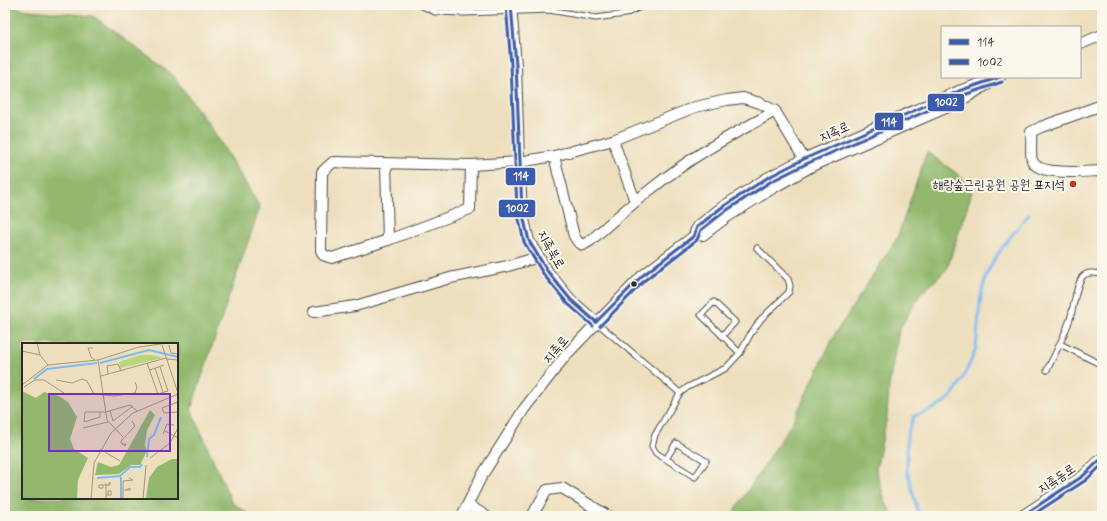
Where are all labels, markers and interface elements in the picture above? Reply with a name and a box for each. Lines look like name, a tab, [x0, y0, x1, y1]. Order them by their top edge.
legend	[941, 26, 1081, 78]
text: 114	[977, 35, 995, 51]
text: 1002	[977, 55, 1002, 71]
line badge: 1002	[927, 93, 965, 112]
text: 1002	[934, 96, 958, 110]
line badge: 114	[874, 112, 904, 131]
text: 114	[881, 116, 898, 130]
street label: 지족로	[817, 118, 852, 147]
line badge: 114	[505, 167, 536, 186]
text: 114	[513, 170, 530, 184]
place label: 해랑숲근린공원 공원 표지석	[932, 177, 1065, 194]
marker: 해랑숲근린공원 공원 표지석	[1068, 179, 1078, 189]
line badge: 1002	[498, 199, 536, 218]
text: 1002	[505, 202, 529, 216]
street label: 지족북로	[533, 227, 568, 272]
unlabelled marker	[629, 279, 639, 289]
street label: 지족로	[540, 332, 573, 367]
inset map	[22, 343, 178, 499]
street label: 지족동로	[1035, 460, 1079, 498]

